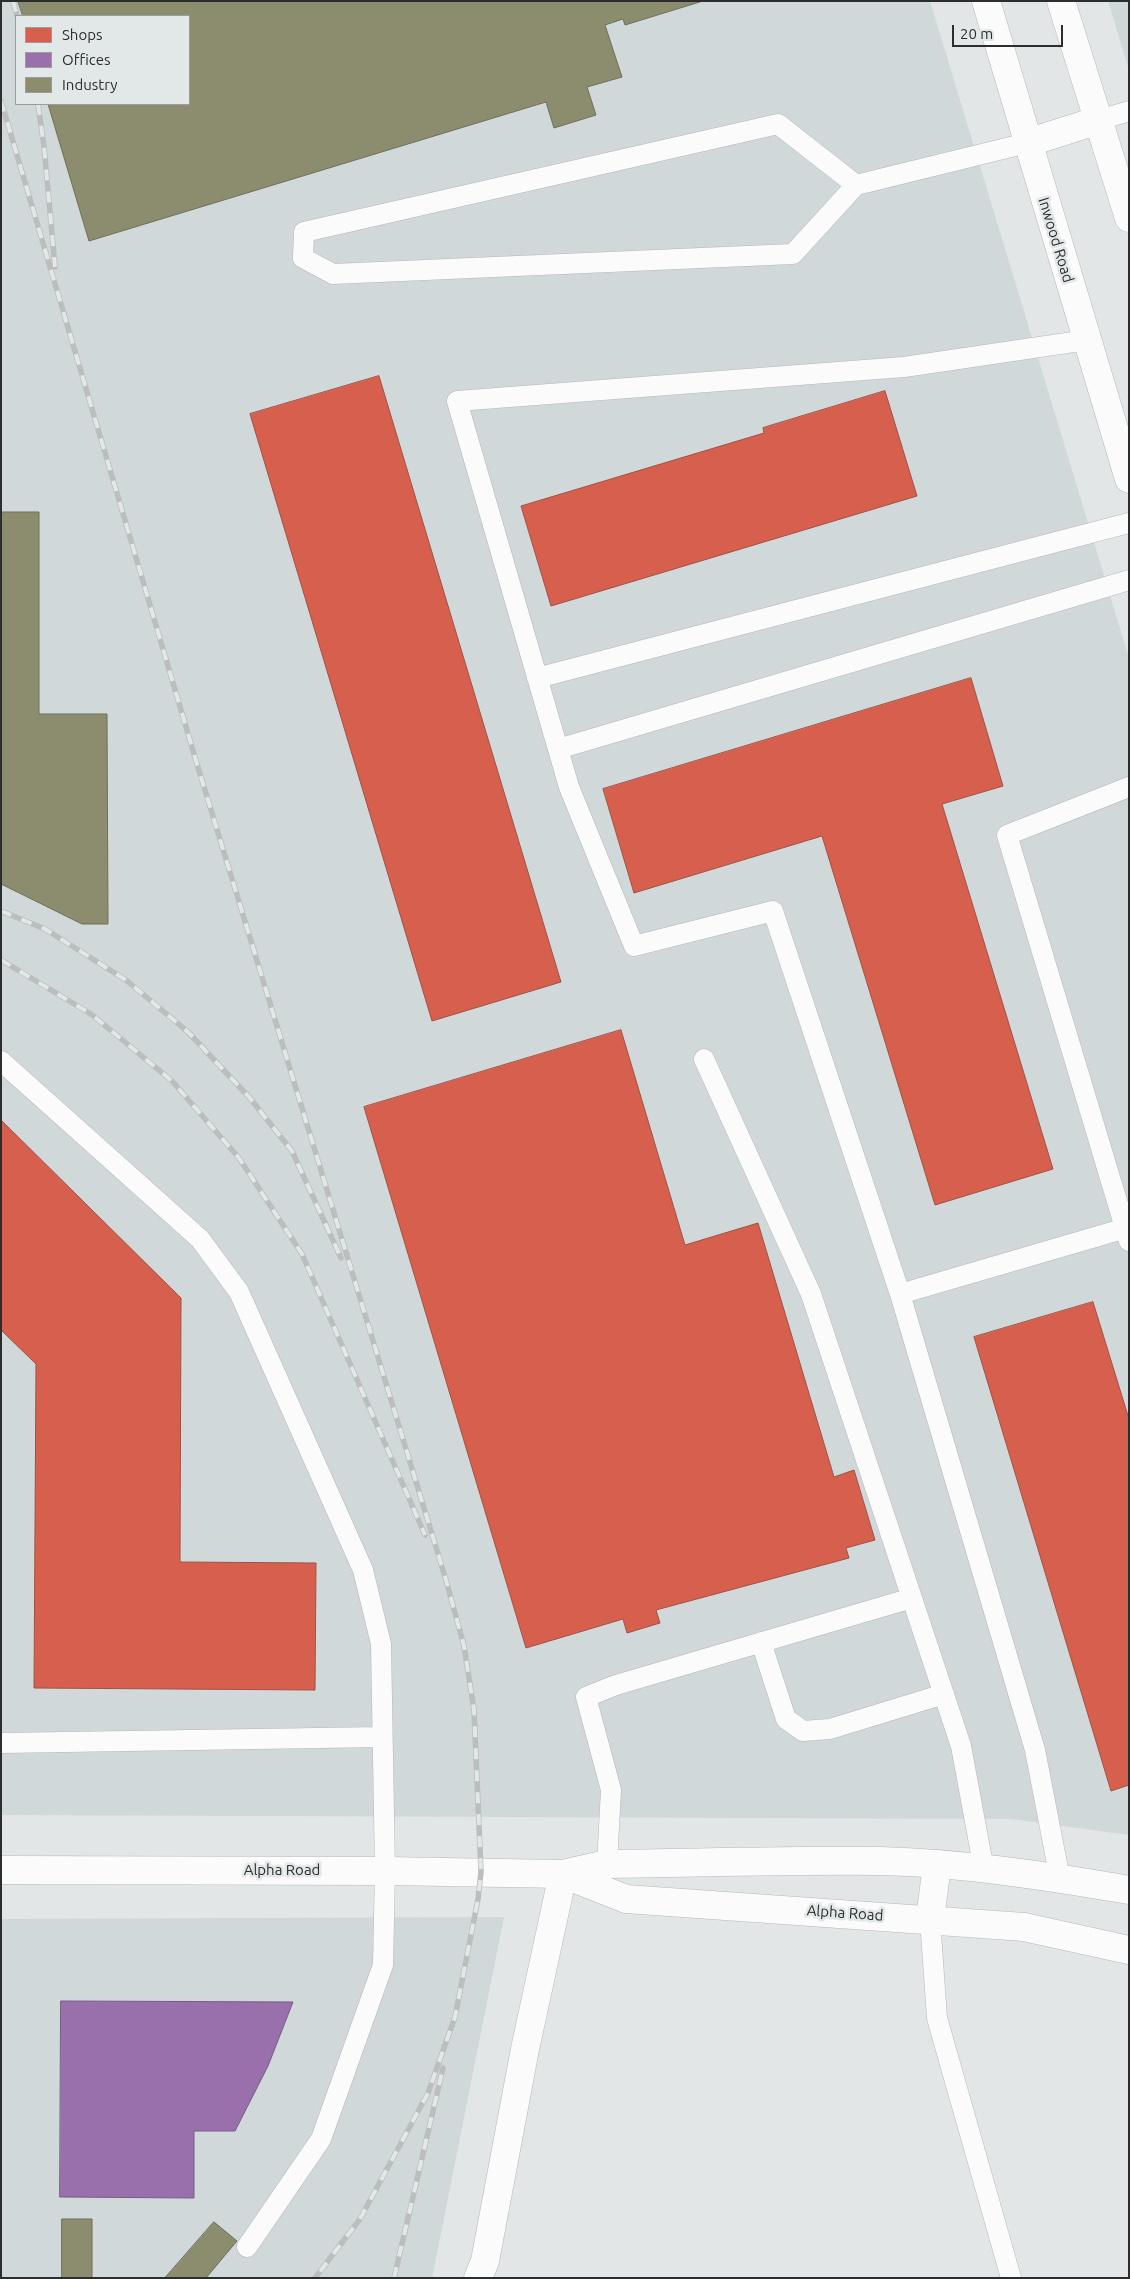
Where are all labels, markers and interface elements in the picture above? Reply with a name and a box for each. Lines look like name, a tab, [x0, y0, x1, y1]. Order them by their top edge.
legend	[15, 15, 190, 105]
scale bar	[955, 15, 1066, 47]
text: 20 m	[960, 25, 993, 42]
text: Shops	[62, 26, 103, 43]
text: Offices	[62, 51, 110, 68]
text: Industry	[62, 76, 117, 93]
street label: Inwood Road	[1034, 195, 1078, 285]
street label: Alpha Road	[244, 1861, 320, 1879]
street label: Alpha Road	[806, 1901, 884, 1925]

